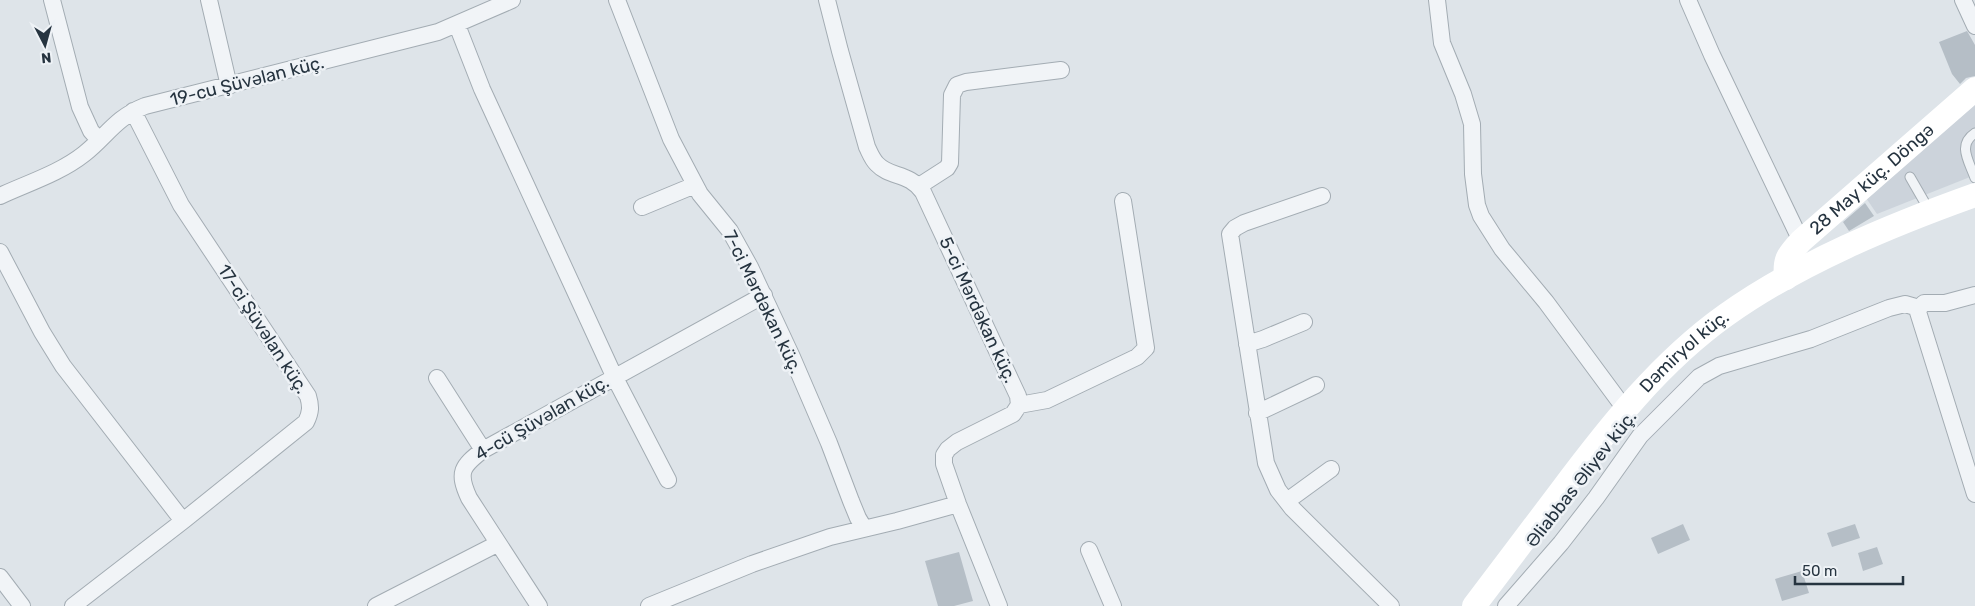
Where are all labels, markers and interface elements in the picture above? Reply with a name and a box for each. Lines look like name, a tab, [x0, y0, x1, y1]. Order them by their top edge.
north arrow	[20, 20, 70, 70]
text: N	[40, 48, 52, 66]
street label: 19-cu Şüvəlan küç.	[168, 51, 326, 111]
street label: 28 May küç. Döngə	[1805, 119, 1939, 239]
street label: 7-ci Mərdəkan küç.	[719, 227, 807, 377]
street label: 5-ci Mərdəkan küç.	[934, 233, 1022, 387]
street label: 17-ci Şüvəlan küç.	[213, 260, 313, 398]
street label: Dəmiryol küç.	[1635, 305, 1733, 397]
street label: 4-cü Şüvəlan küç.	[471, 371, 613, 465]
street label: Əliabbas Əliyev küç.	[1521, 406, 1641, 552]
scale bar	[1795, 554, 1902, 586]
text: 50 m	[1802, 562, 1837, 580]

